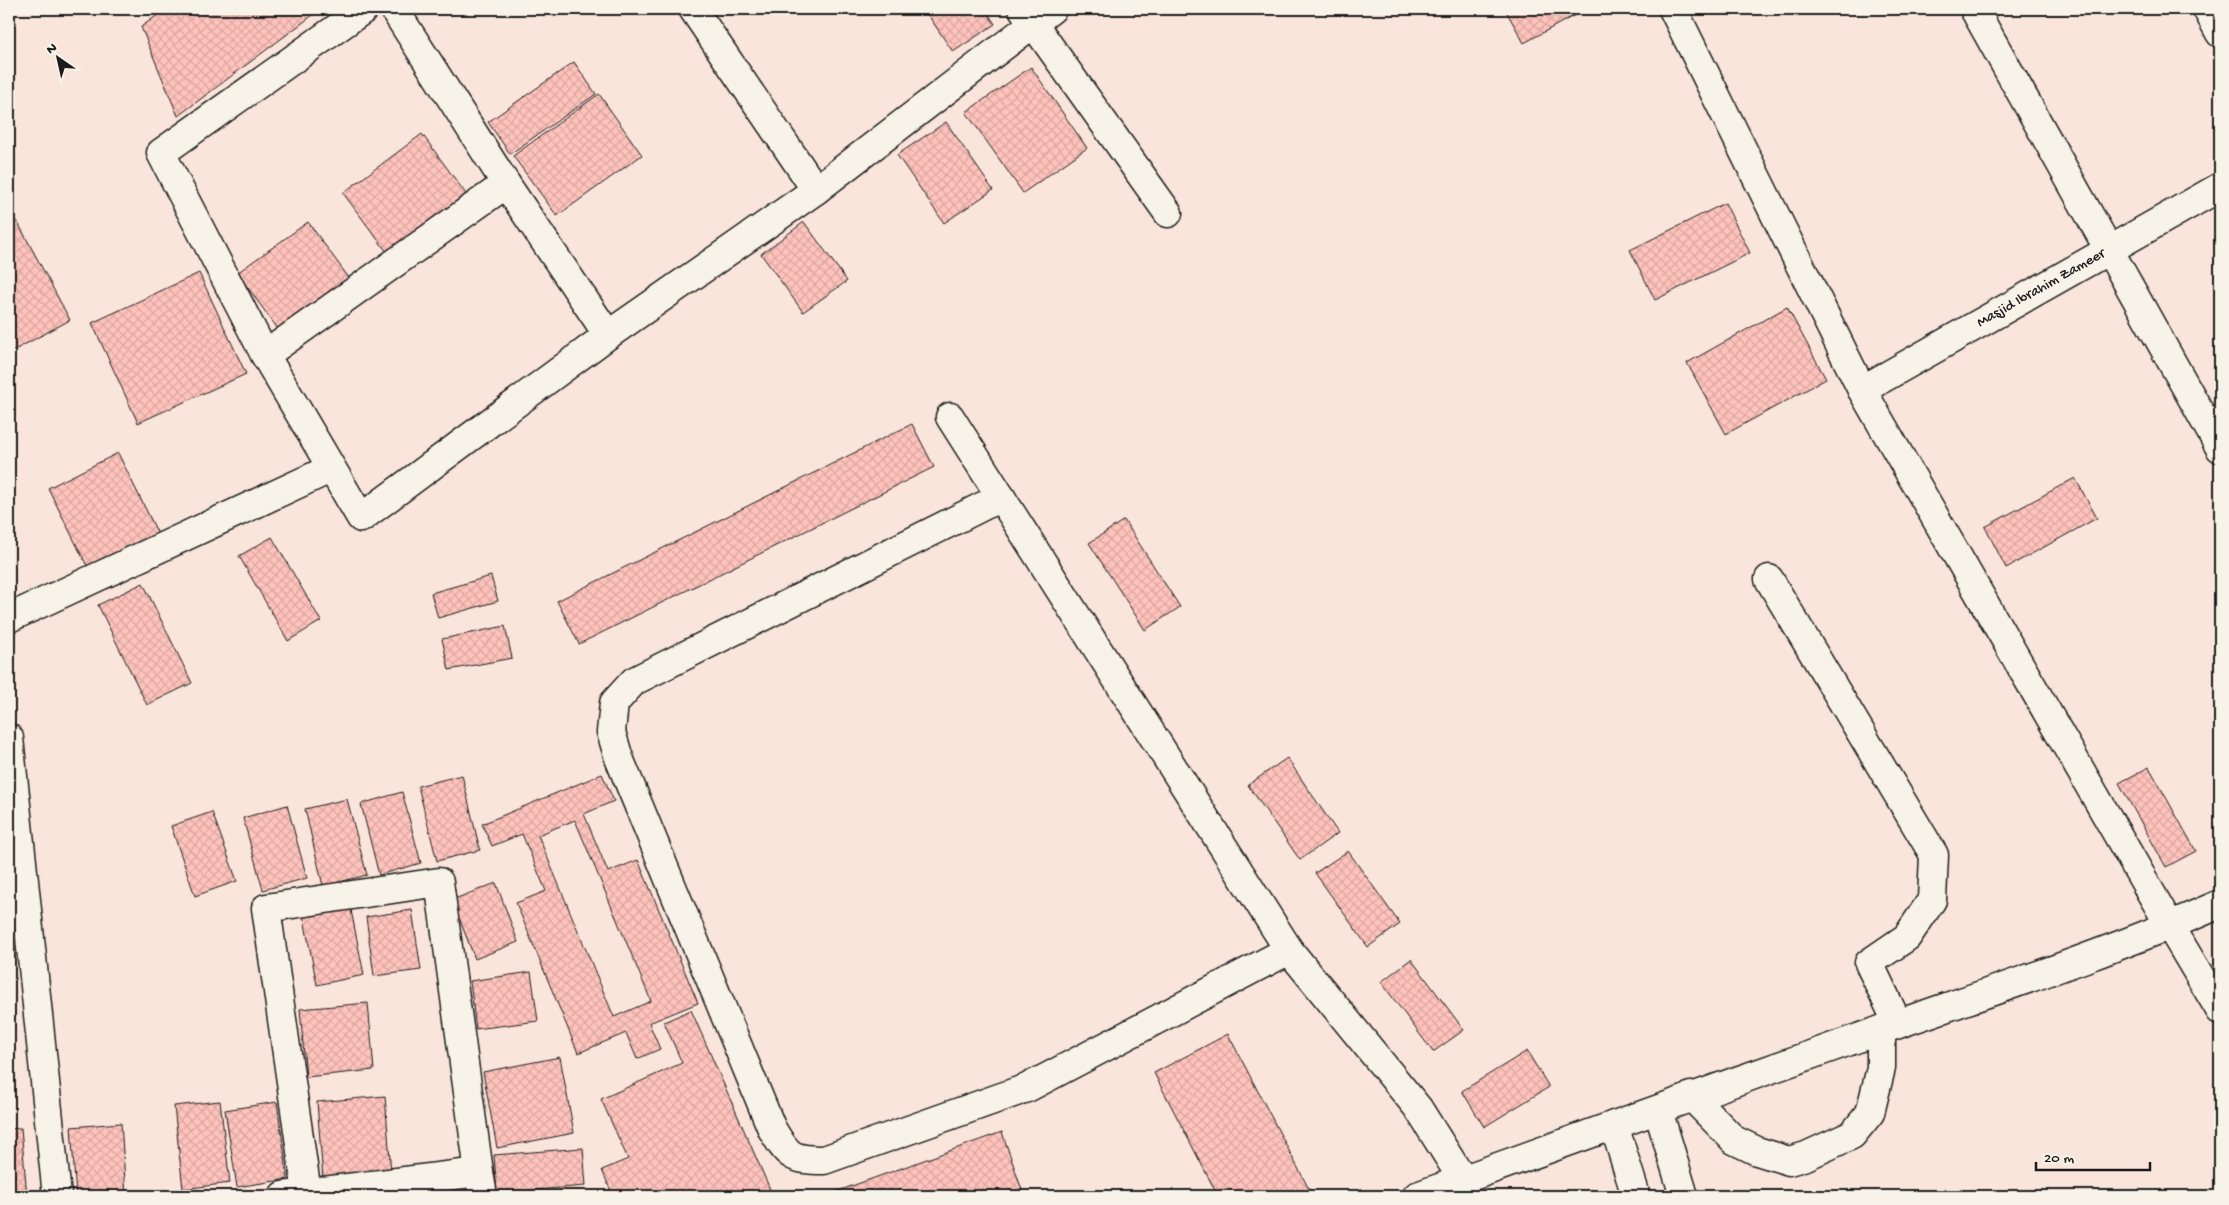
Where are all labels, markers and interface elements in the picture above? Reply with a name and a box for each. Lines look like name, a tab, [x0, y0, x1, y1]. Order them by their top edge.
north arrow	[32, 32, 82, 82]
text: N	[44, 40, 61, 59]
street label: Masjid Ibrahim Zameer	[1974, 244, 2110, 332]
scale bar	[2036, 1140, 2150, 1172]
text: 20 m	[2044, 1150, 2074, 1168]

